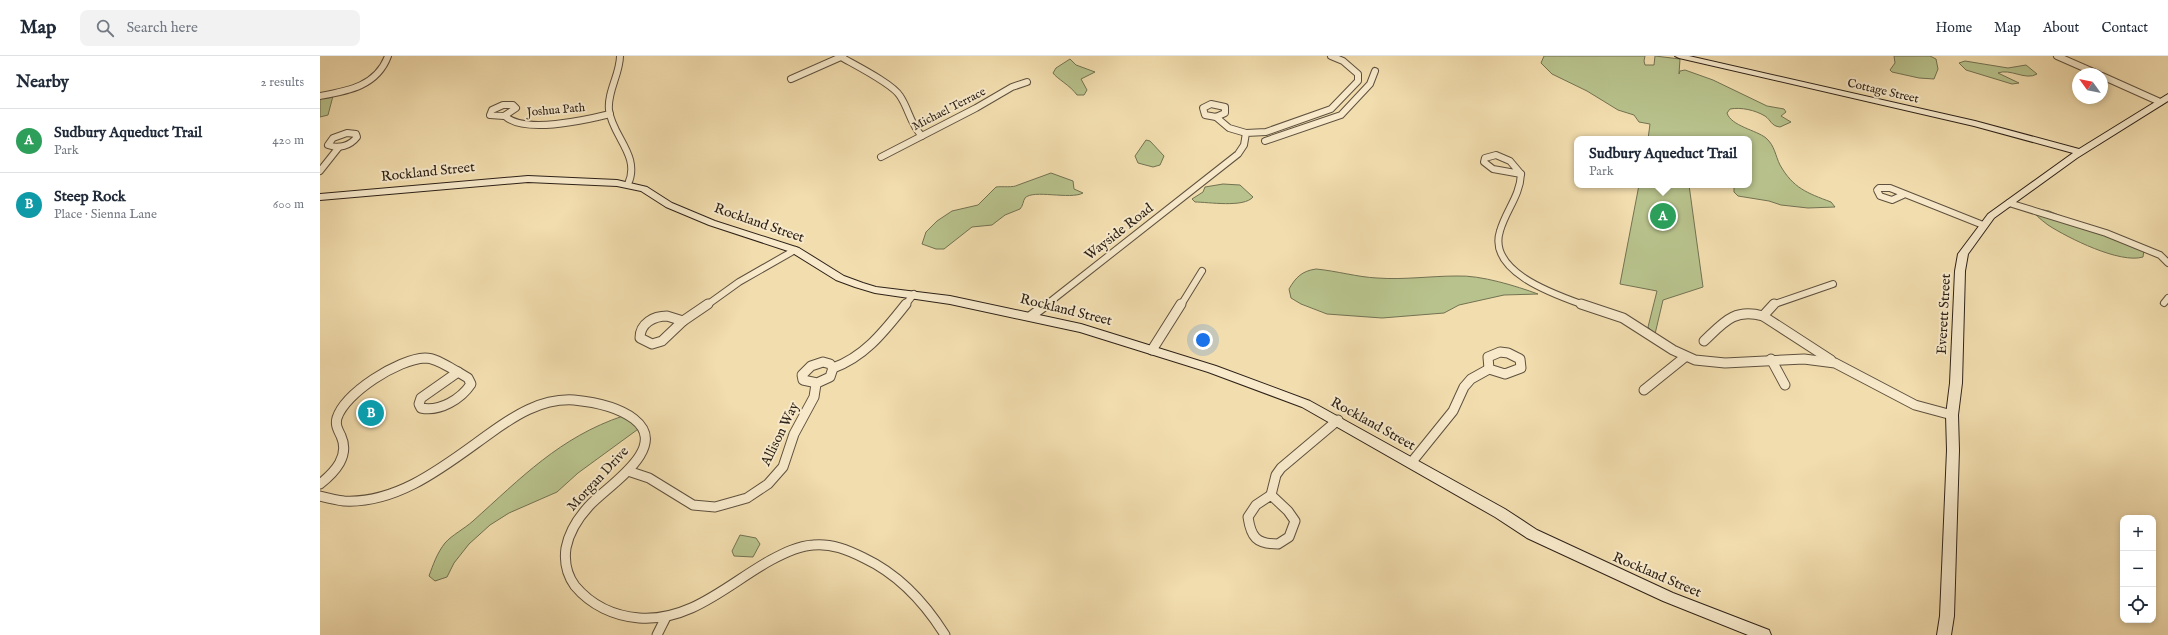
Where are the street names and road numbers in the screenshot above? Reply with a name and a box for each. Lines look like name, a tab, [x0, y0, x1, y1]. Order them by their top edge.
street label: Cottage Street	[1846, 75, 1920, 107]
street label: Michael Terrace	[910, 84, 989, 134]
street label: Joshua Path	[524, 100, 586, 121]
street label: Rockland Street	[380, 158, 476, 186]
street label: Rockland Street	[711, 199, 807, 247]
street label: Wayside Road	[1081, 199, 1157, 264]
street label: Everett Street	[1933, 273, 1955, 355]
street label: Rockland Street	[1018, 290, 1114, 330]
street label: Rockland Street	[1327, 393, 1419, 455]
street label: Allison Way	[756, 399, 803, 470]
street label: Morgan Drive	[563, 442, 633, 515]
street label: Rockland Street	[1610, 548, 1704, 602]

